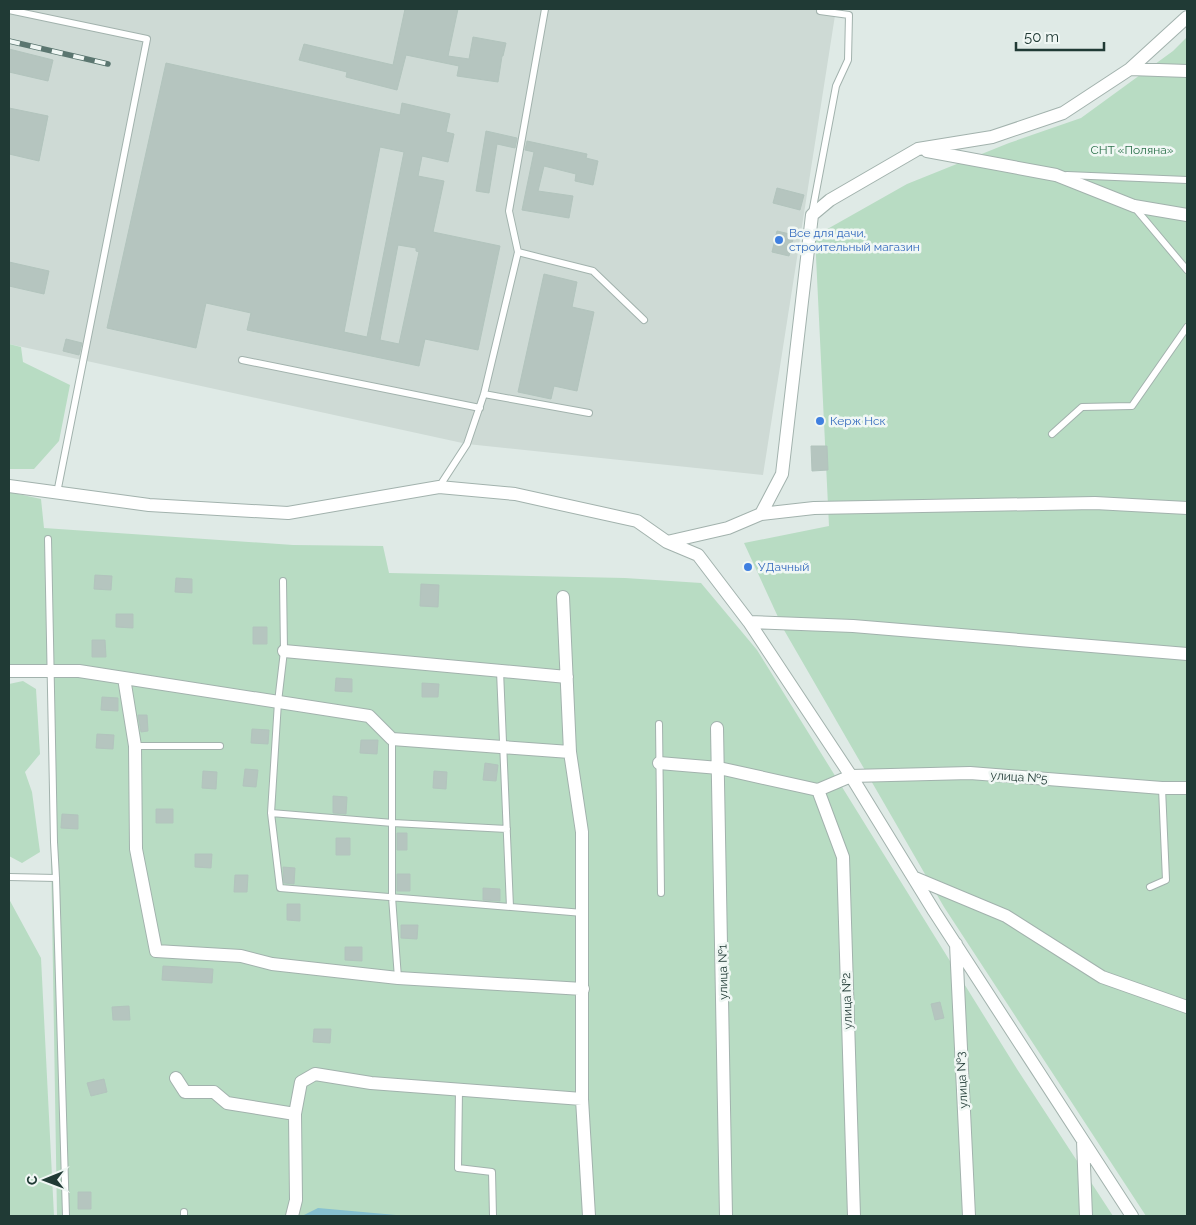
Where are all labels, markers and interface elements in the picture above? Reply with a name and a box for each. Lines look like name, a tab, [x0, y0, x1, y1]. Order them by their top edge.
scale bar	[1016, 20, 1104, 52]
text: 50 m	[1024, 28, 1059, 46]
park label: СНТ «Поляна»	[1090, 143, 1174, 157]
place label: Все для дачи, строительный магазин	[789, 226, 920, 254]
marker: Все для дачи, строительный магазин	[773, 234, 785, 246]
place label: Керж Нск	[830, 414, 886, 428]
marker: Керж Нск	[814, 415, 826, 427]
place label: УДачный	[758, 560, 809, 574]
marker: УДачный	[742, 561, 754, 573]
street label: улица №5	[990, 768, 1048, 786]
street label: улица №1	[716, 944, 730, 1000]
street label: улица №2	[839, 972, 855, 1030]
street label: улица №3	[954, 1051, 970, 1109]
north arrow	[20, 1155, 70, 1205]
text: С	[24, 1175, 40, 1185]

